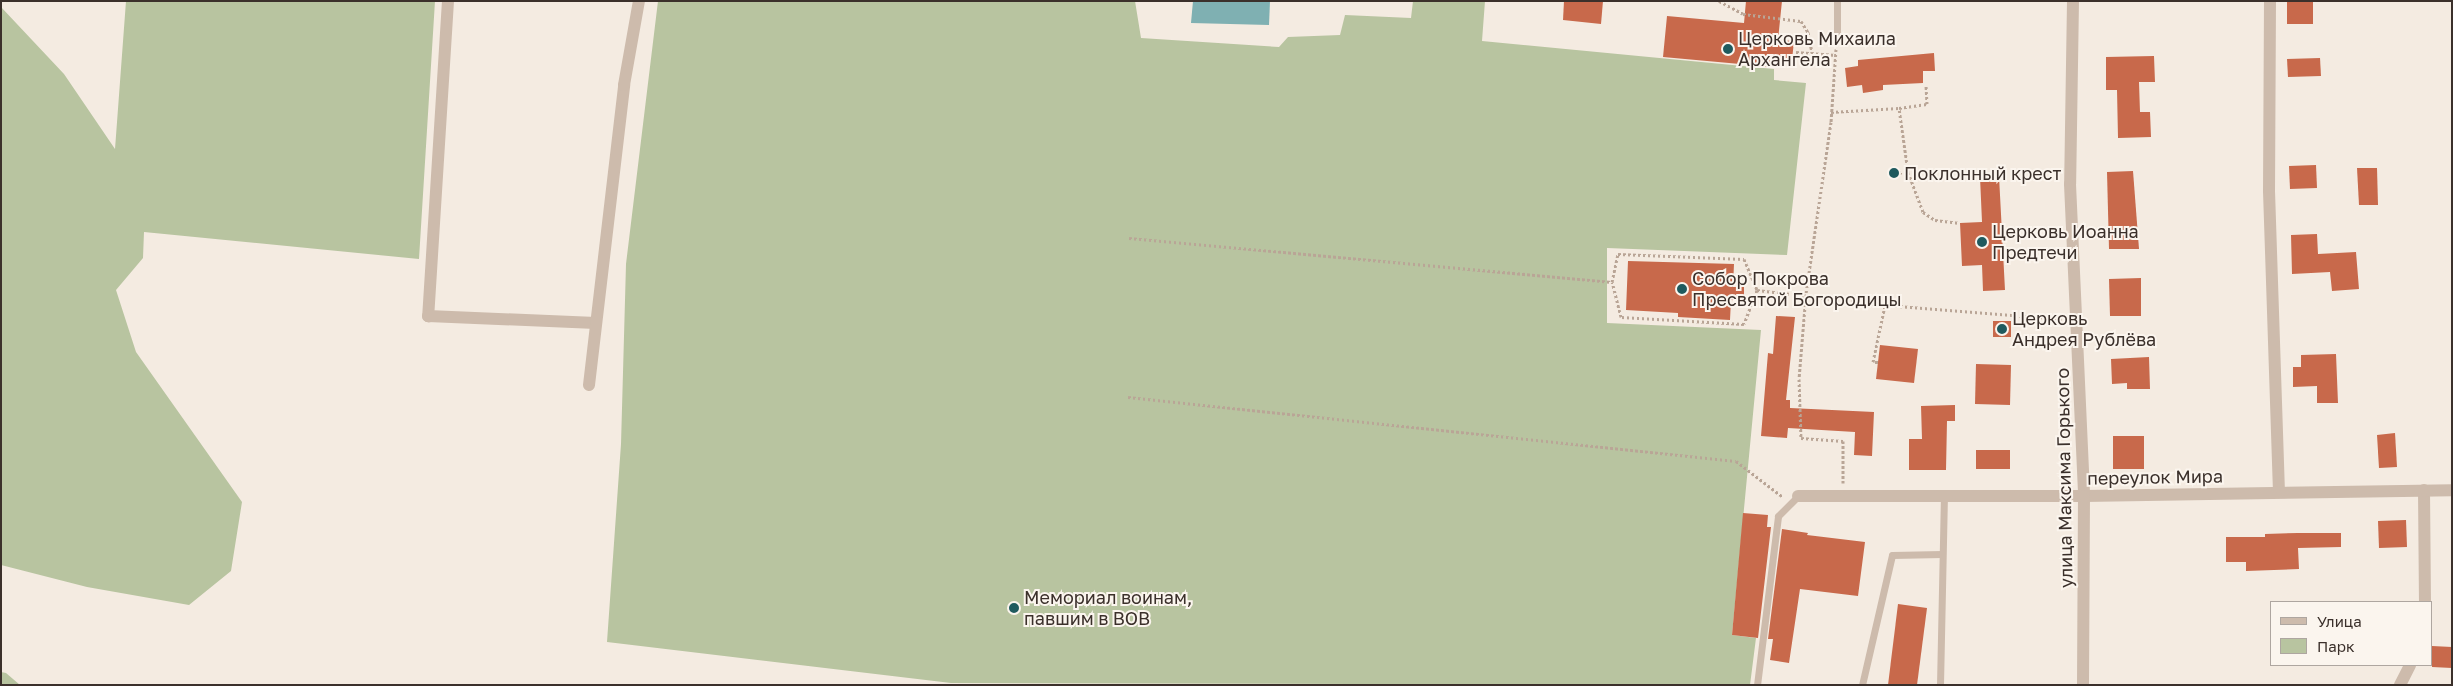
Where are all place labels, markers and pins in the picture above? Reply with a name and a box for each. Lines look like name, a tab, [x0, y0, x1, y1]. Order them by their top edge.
place label: Церковь Михаила Архангела	[1738, 28, 1896, 70]
marker: Церковь Михаила Архангела	[1722, 43, 1734, 55]
place label: Поклонный крест	[1904, 162, 2061, 184]
marker: Поклонный крест	[1888, 167, 1900, 179]
place label: Церковь Иоанна Предтечи	[1992, 221, 2139, 264]
marker: Церковь Иоанна Предтечи	[1976, 236, 1988, 248]
place label: Собор Покрова Пресвятой Богородицы	[1692, 268, 1902, 310]
marker: Собор Покрова Пресвятой Богородицы	[1676, 283, 1688, 295]
place label: Церковь Андрея Рублёва	[2012, 308, 2156, 350]
marker: Церковь Андрея Рублёва	[1996, 323, 2008, 335]
place label: Мемориал воинам, павшим в ВОВ	[1024, 587, 1192, 630]
marker: Мемориал воинам, павшим в ВОВ	[1008, 602, 1020, 614]

